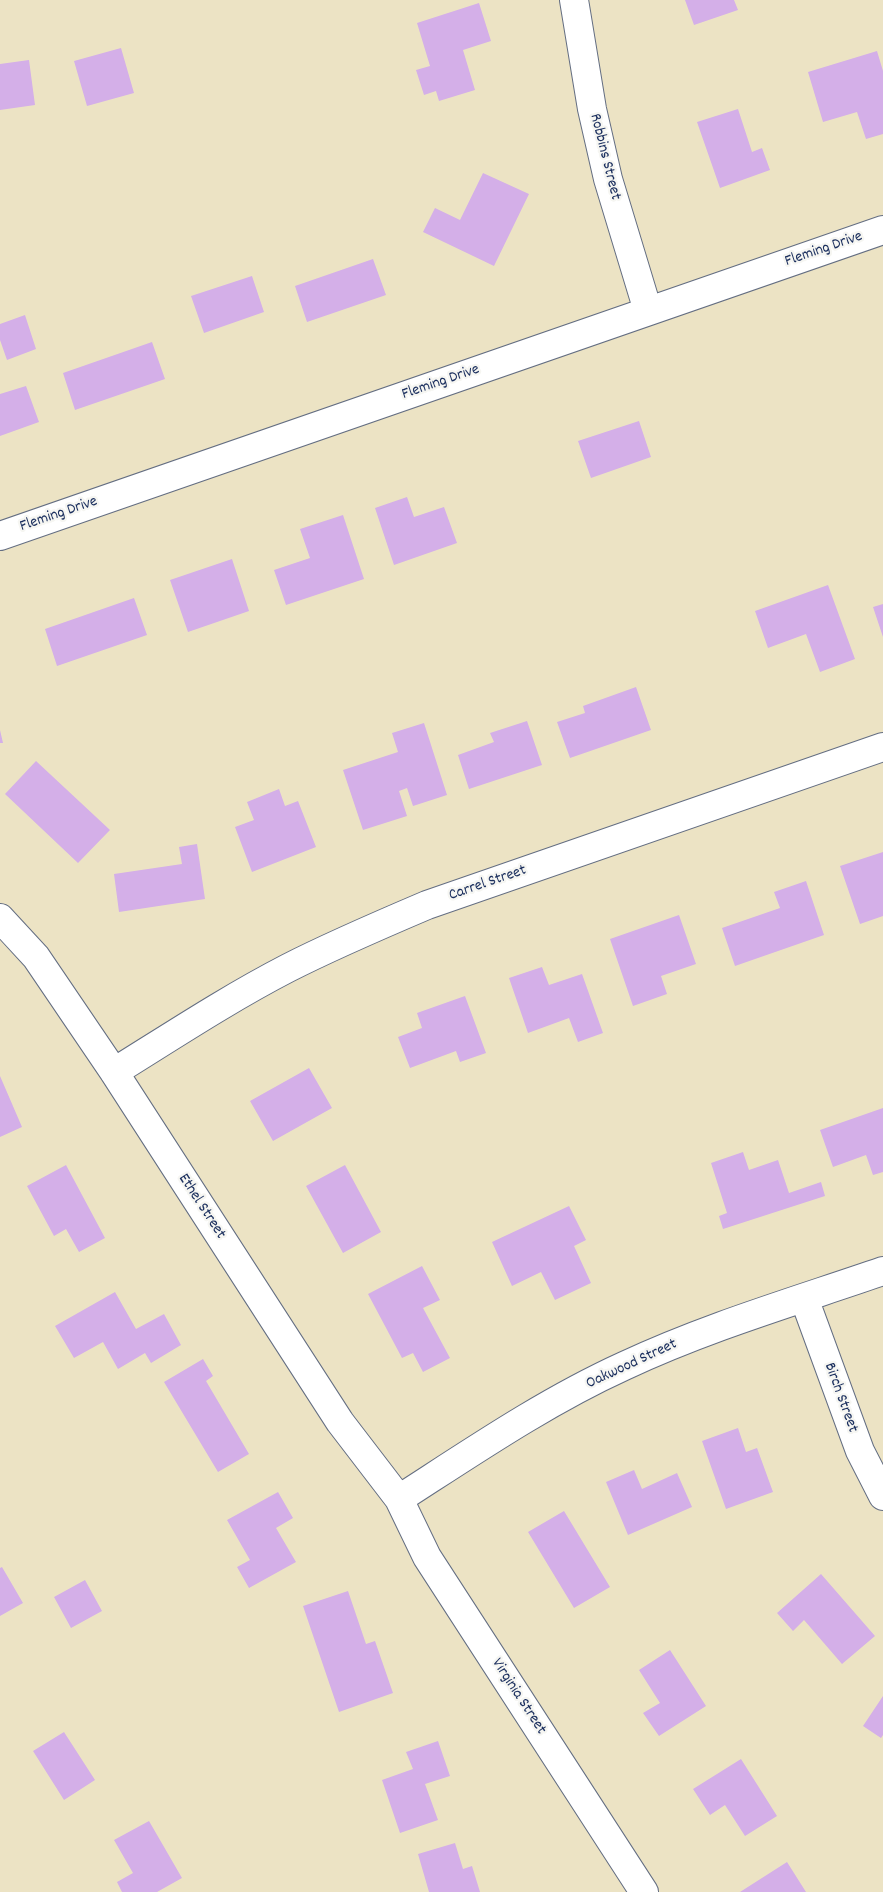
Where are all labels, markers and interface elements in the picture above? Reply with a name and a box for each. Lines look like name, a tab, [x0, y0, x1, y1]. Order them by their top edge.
street label: Robbins Street	[584, 112, 624, 202]
street label: Fleming Drive	[783, 228, 865, 272]
street label: Fleming Drive	[400, 361, 482, 405]
street label: Fleming Drive	[18, 493, 100, 537]
street label: Carrel Street	[447, 862, 529, 906]
street label: Ethel Street	[173, 1171, 229, 1243]
street label: Oakwood Street	[584, 1336, 680, 1394]
street label: Birch Street	[819, 1361, 861, 1435]
street label: Virginia Street	[486, 1655, 550, 1739]

